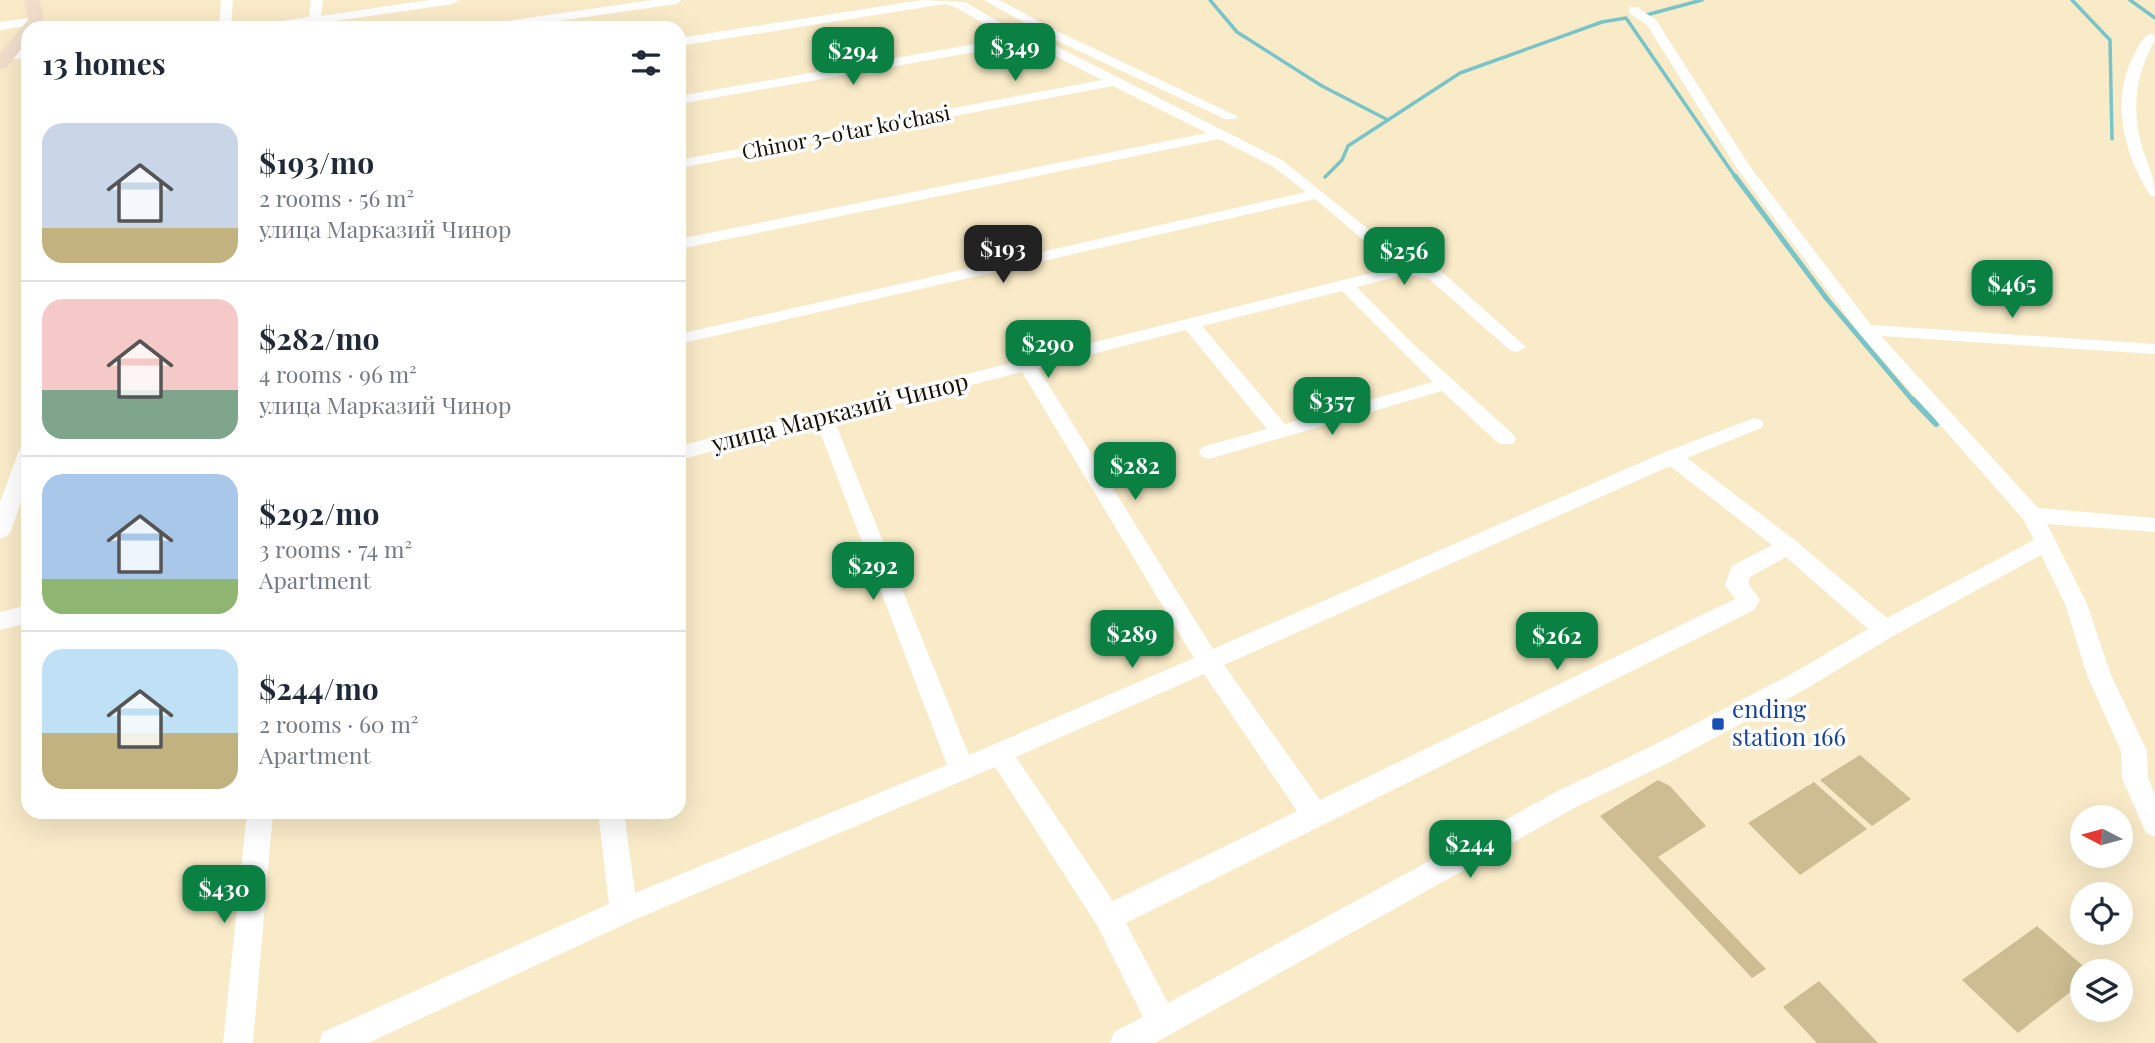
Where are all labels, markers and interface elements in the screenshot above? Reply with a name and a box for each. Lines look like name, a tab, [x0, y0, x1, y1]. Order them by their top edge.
pin: $349	[974, 24, 1056, 83]
pin: $294	[812, 28, 894, 87]
text: $349	[990, 30, 1040, 61]
text: $294	[828, 34, 878, 65]
text: 13 homes	[42, 43, 166, 83]
icon: filters	[627, 44, 665, 82]
street label: Chinor 3-o'tar ko'chasi	[739, 97, 952, 165]
text: $193/mo	[259, 142, 374, 182]
icon: home	[98, 151, 182, 235]
text: 2 rooms · 56 m²	[259, 182, 414, 213]
text: улица Марказий Чинор	[259, 213, 511, 244]
pin: $193	[962, 226, 1044, 285]
pin: $256	[1363, 228, 1445, 287]
text: $193	[980, 232, 1026, 263]
text: $256	[1380, 234, 1428, 265]
pin: $465	[1971, 260, 2053, 320]
text: $465	[1988, 267, 2036, 298]
text: $282/mo	[259, 318, 380, 358]
pin: $290	[1007, 320, 1089, 380]
icon: home	[98, 327, 182, 411]
text: $290	[1022, 327, 1074, 358]
text: 4 rooms · 96 m²	[259, 358, 417, 389]
street label: улица Марказий Чинор	[707, 364, 971, 459]
pin: $357	[1291, 378, 1373, 437]
text: $357	[1309, 384, 1355, 415]
text: улица Марказий Чинор	[259, 389, 511, 420]
pin: $282	[1094, 442, 1176, 502]
text: $282	[1110, 449, 1160, 480]
text: $292/mo	[259, 493, 379, 533]
icon: home	[98, 502, 182, 586]
text: 3 rooms · 74 m²	[259, 533, 412, 564]
pin: $292	[832, 542, 914, 602]
text: $292	[848, 549, 898, 580]
text: Apartment	[259, 564, 371, 595]
pin: $289	[1091, 610, 1173, 670]
pin: $262	[1516, 612, 1598, 672]
text: $289	[1107, 617, 1157, 648]
text: $262	[1532, 619, 1582, 650]
text: $244/mo	[259, 668, 379, 708]
icon: home	[98, 677, 182, 761]
place label: ending station 166	[1732, 692, 1846, 752]
text: 2 rooms · 60 m²	[259, 708, 419, 739]
marker: ending station 166	[1710, 716, 1726, 732]
text: Apartment	[259, 739, 371, 770]
north arrow	[2070, 805, 2133, 868]
map controls	[2070, 805, 2133, 1022]
pin: $244	[1429, 820, 1511, 880]
text: $244	[1445, 827, 1495, 858]
pin: $430	[183, 866, 265, 925]
text: $430	[198, 872, 250, 903]
button: locate	[2070, 882, 2133, 945]
button: layers	[2070, 959, 2133, 1022]

